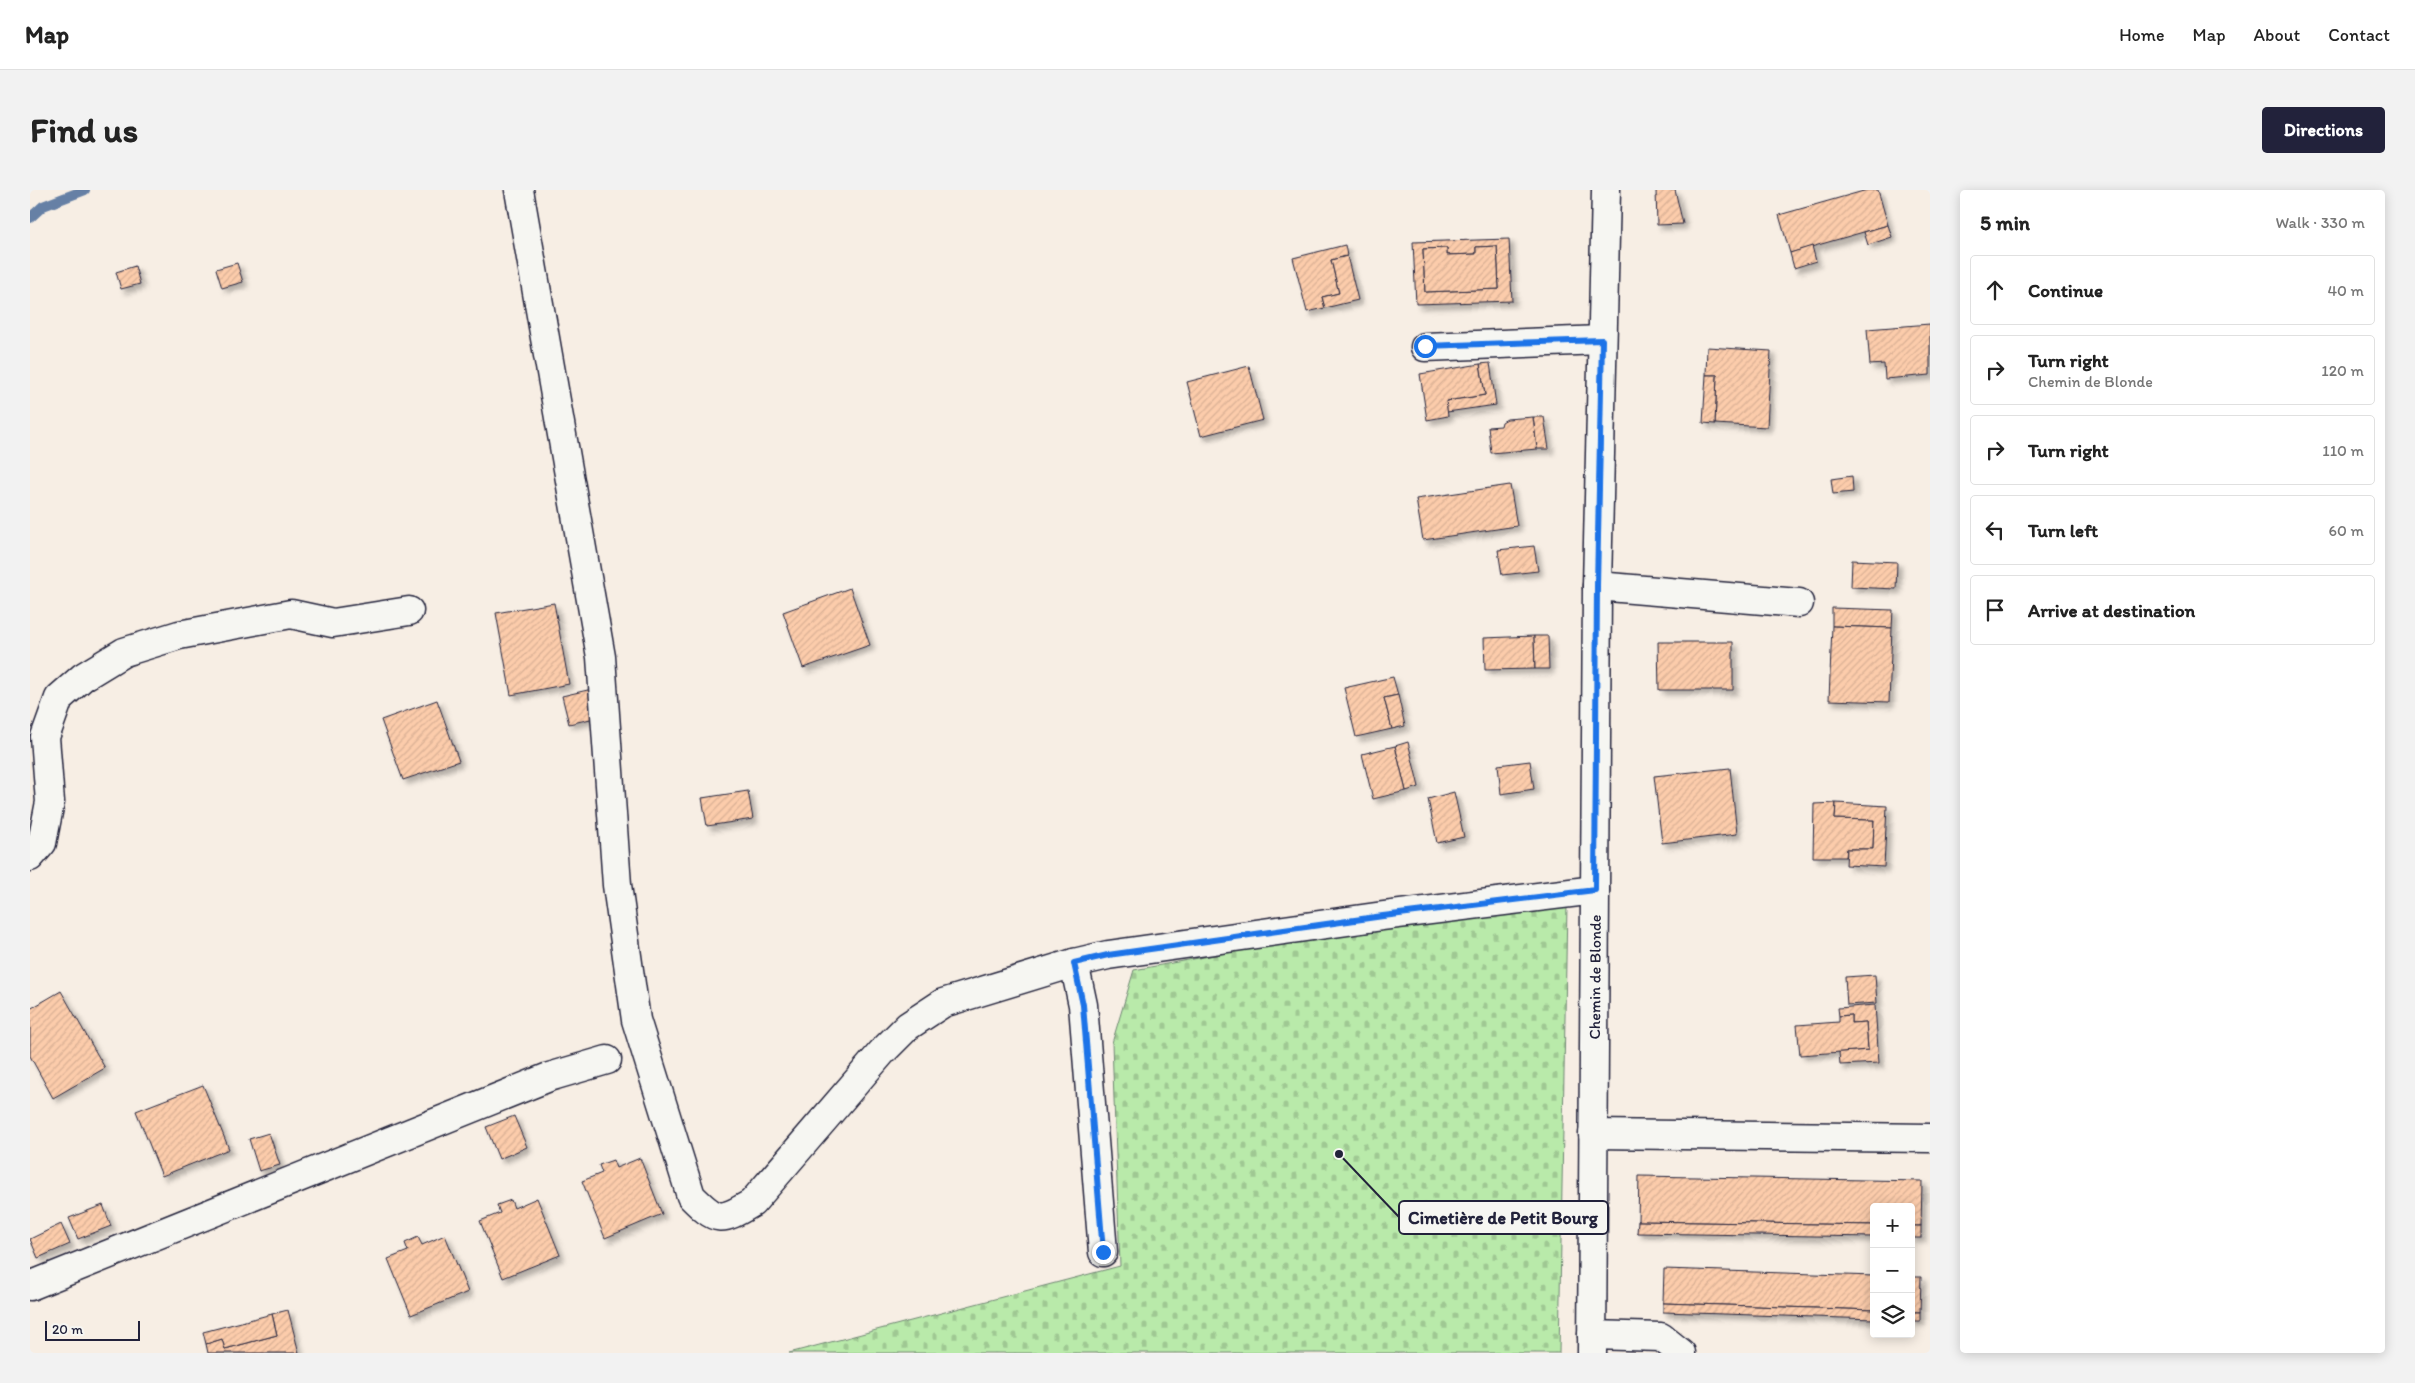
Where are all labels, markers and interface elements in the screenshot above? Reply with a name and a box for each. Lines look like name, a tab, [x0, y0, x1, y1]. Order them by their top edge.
text: Map	[25, 20, 69, 49]
text: Home	[2119, 24, 2165, 46]
text: Map	[2193, 24, 2226, 46]
text: About	[2254, 24, 2300, 46]
text: Contact	[2328, 24, 2390, 46]
button: Directions	[2262, 107, 2385, 153]
text: Find us	[30, 109, 138, 151]
text: 5 min	[1980, 210, 2030, 235]
text: Walk · 330 m	[2275, 213, 2365, 232]
icon: ahead	[1981, 276, 2009, 304]
text: Continue	[2028, 279, 2103, 302]
text: 40 m	[2327, 281, 2364, 300]
route start	[1414, 335, 1437, 358]
text: Turn right	[2028, 349, 2109, 372]
icon: right	[1981, 356, 2009, 384]
text: 120 m	[2321, 361, 2364, 380]
text: Chemin de Blonde	[2028, 372, 2153, 391]
icon: right	[1981, 436, 2009, 464]
text: Turn right	[2028, 439, 2109, 462]
text: 110 m	[2322, 441, 2364, 460]
icon: left	[1981, 516, 2009, 544]
text: Turn left	[2028, 519, 2098, 542]
text: 60 m	[2329, 521, 2364, 540]
icon: arrive	[1981, 596, 2009, 624]
text: Arrive at destination	[2028, 599, 2195, 622]
street label: Chemin de Blonde	[1585, 914, 1604, 1040]
callout: Cimetière de Petit Bourg	[1399, 1201, 1608, 1234]
map controls	[1870, 1203, 1915, 1338]
button: +	[1870, 1203, 1915, 1248]
text: Cimetière de Petit Bourg	[1408, 1207, 1599, 1229]
route end	[1092, 1241, 1115, 1264]
button: −	[1870, 1248, 1915, 1293]
button: layers	[1870, 1293, 1915, 1338]
scale bar	[45, 1318, 140, 1341]
text: 20 m	[52, 1321, 83, 1338]

